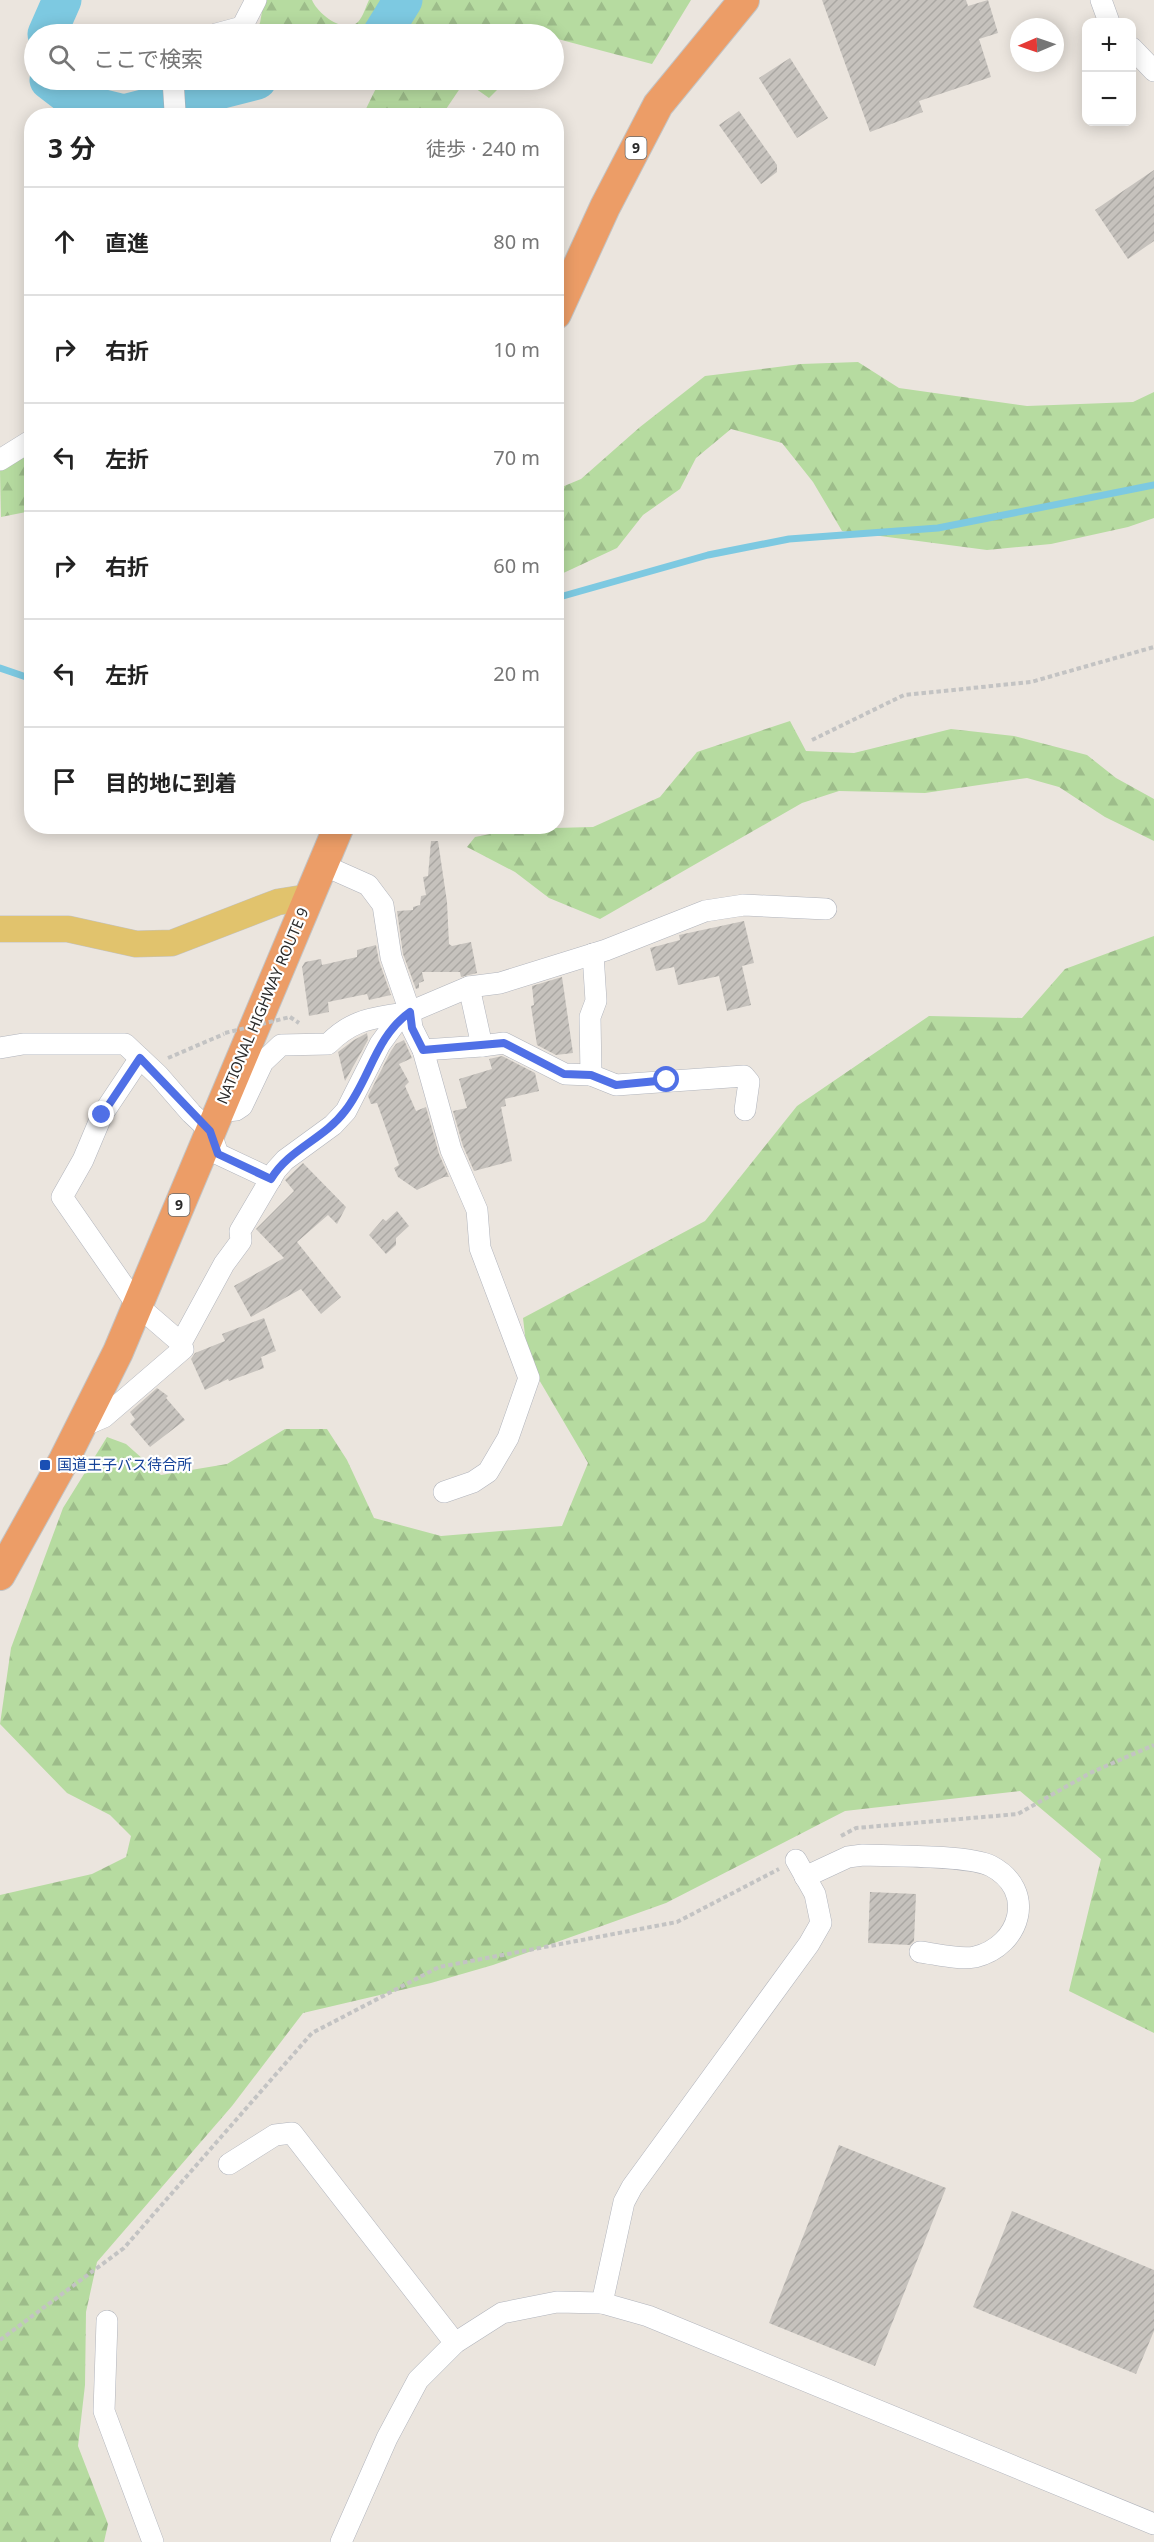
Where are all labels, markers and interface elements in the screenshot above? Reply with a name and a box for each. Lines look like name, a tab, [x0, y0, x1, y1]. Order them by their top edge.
north arrow	[1010, 18, 1064, 72]
map controls	[1082, 18, 1136, 126]
button: +	[1082, 18, 1136, 72]
search box	[24, 24, 564, 90]
icon: search	[45, 41, 78, 74]
text: ここで検索	[93, 43, 203, 73]
button: −	[1082, 72, 1136, 126]
text: 3 分	[48, 130, 96, 166]
text: 徒歩 · 240 m	[426, 135, 540, 162]
road number: 9	[626, 137, 646, 159]
icon: ahead	[48, 225, 81, 258]
text: 直進	[105, 227, 149, 257]
text: 80 m	[493, 228, 540, 255]
icon: right	[48, 333, 81, 366]
text: 右折	[105, 335, 149, 365]
text: 10 m	[493, 336, 540, 363]
icon: left	[48, 441, 81, 474]
text: 左折	[105, 443, 149, 473]
text: 70 m	[493, 444, 540, 471]
icon: right	[48, 549, 81, 582]
text: 右折	[105, 551, 149, 581]
text: 60 m	[493, 552, 540, 579]
icon: left	[48, 657, 81, 690]
text: 左折	[105, 659, 149, 689]
text: 20 m	[493, 660, 540, 687]
icon: arrive	[48, 765, 81, 798]
text: 目的地に到着	[105, 767, 237, 797]
street label: NATIONAL HIGHWAY ROUTE 9	[212, 904, 313, 1107]
route start	[653, 1066, 679, 1092]
route end	[88, 1101, 114, 1127]
road number: 9	[168, 1194, 190, 1216]
place label: 国道王子バス待合所	[57, 1454, 192, 1474]
marker: 国道王子バス待合所	[38, 1458, 52, 1472]

